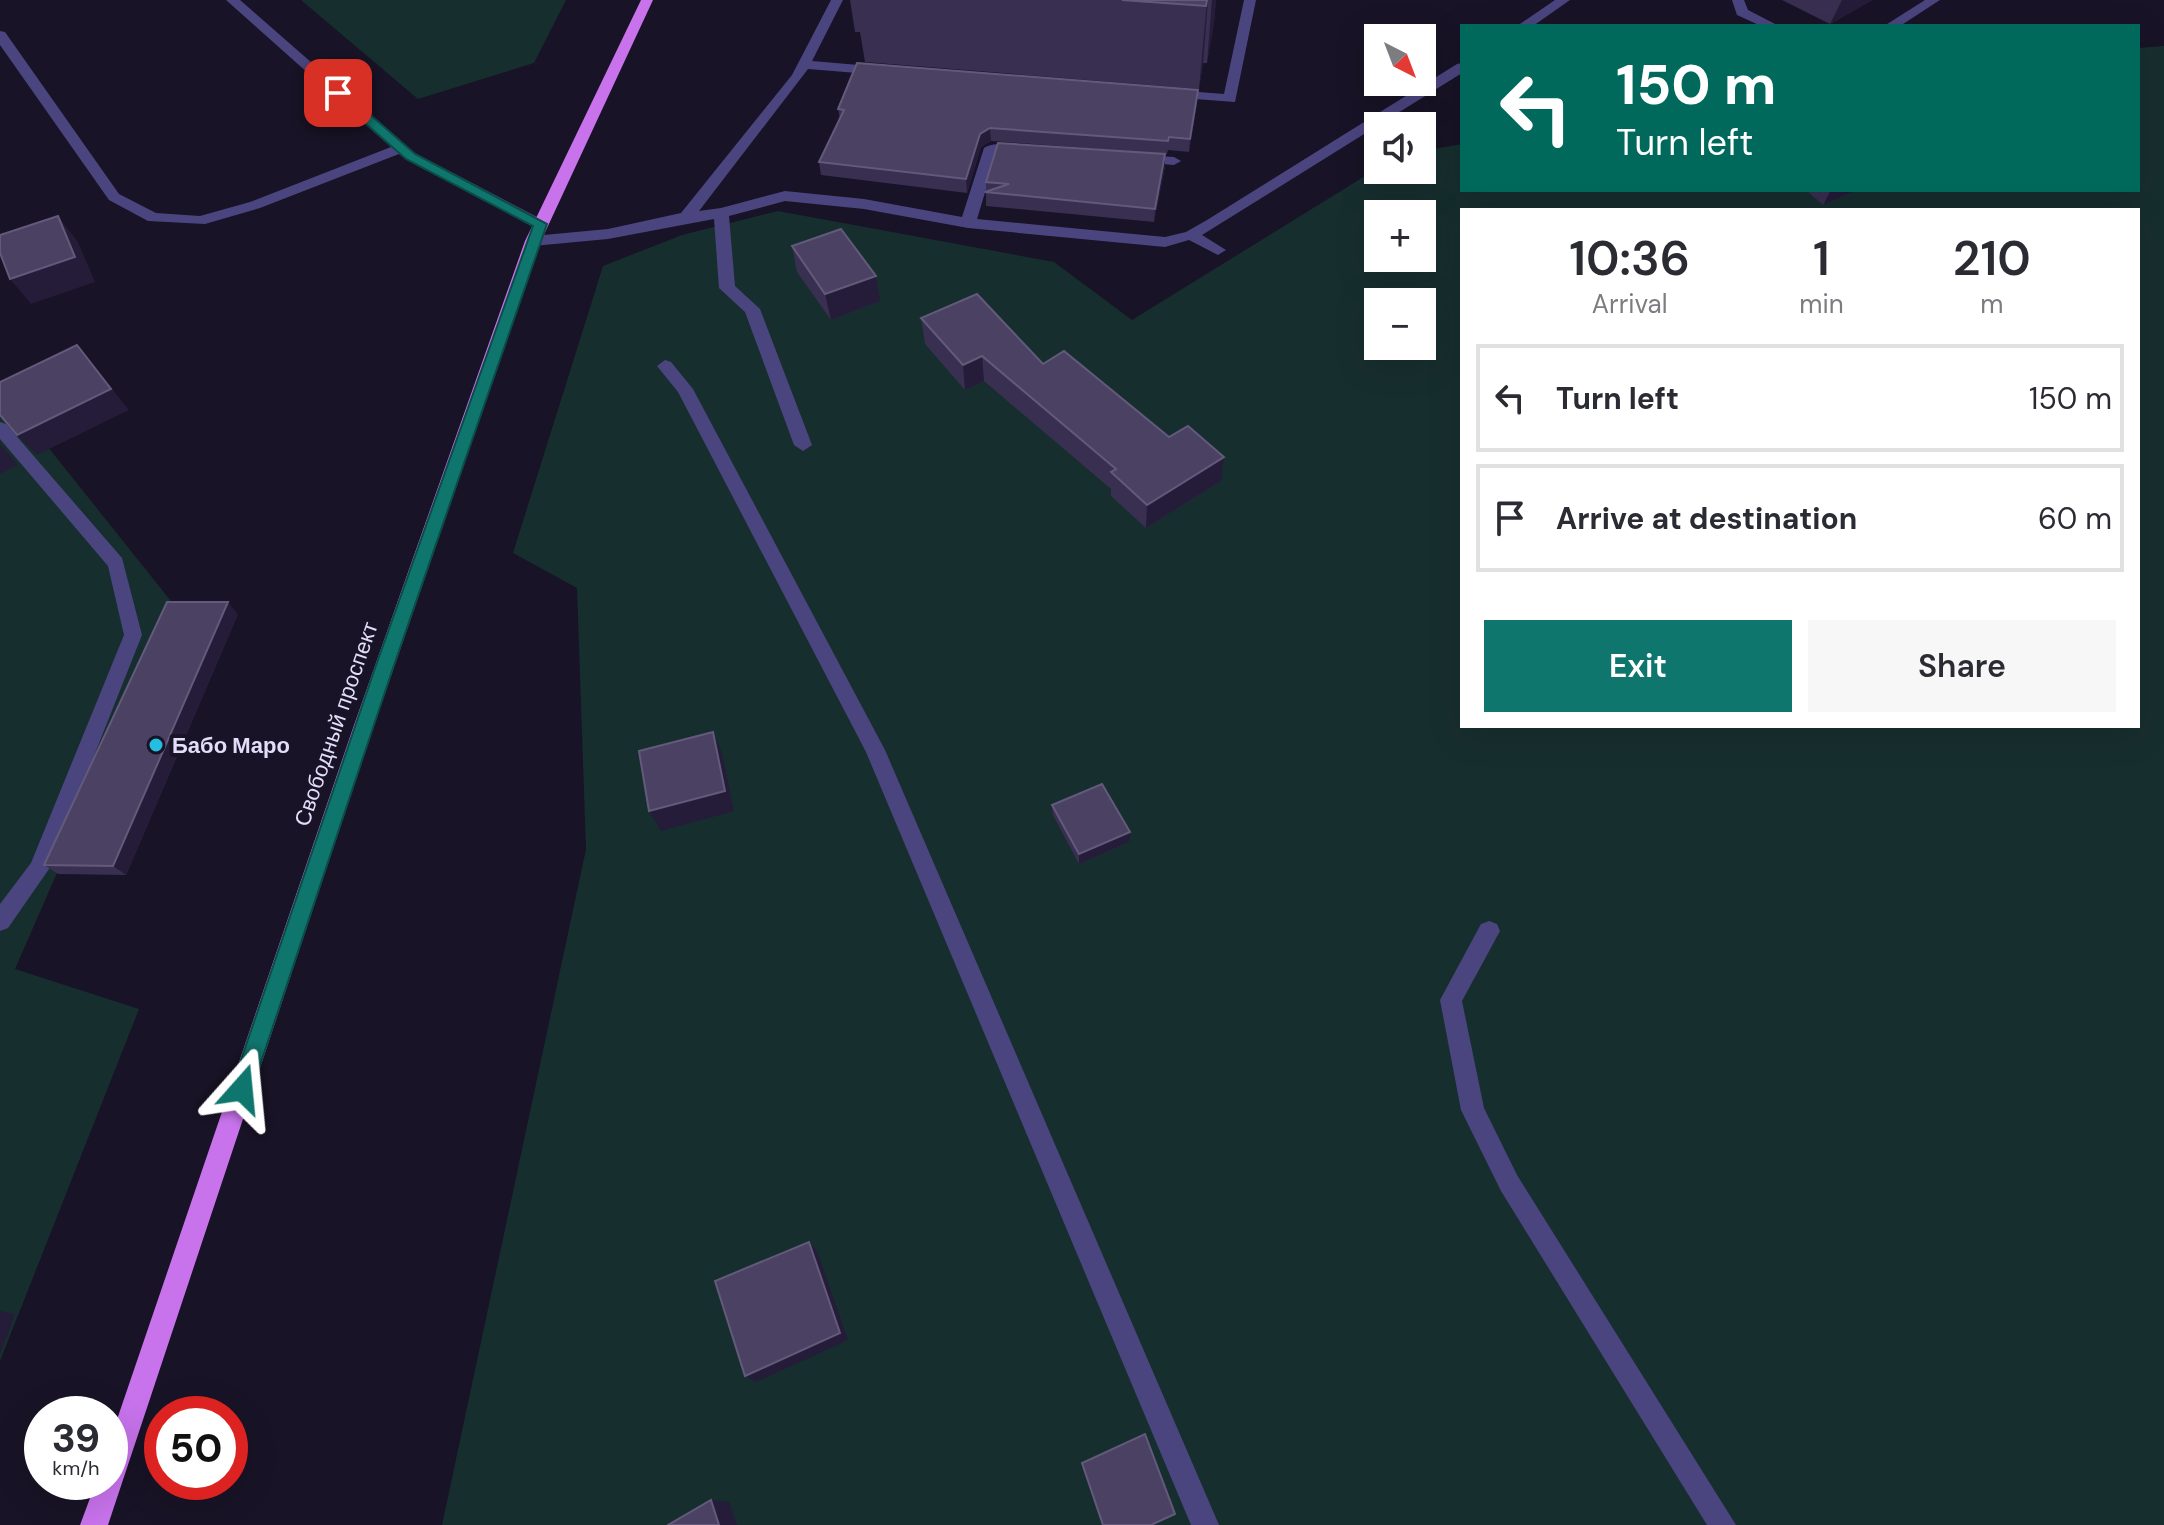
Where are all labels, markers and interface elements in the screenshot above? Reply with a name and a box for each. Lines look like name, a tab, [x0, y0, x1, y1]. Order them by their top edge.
north arrow	[1364, 24, 1436, 96]
map controls	[1364, 24, 1436, 360]
text: 150 m	[1616, 48, 1777, 121]
icon: left	[1484, 56, 1588, 160]
pin	[304, 59, 372, 127]
icon: arrive	[316, 71, 360, 115]
button: sound	[1364, 112, 1436, 184]
text: Turn left	[1616, 119, 1753, 166]
button: +	[1364, 200, 1436, 272]
text: 10:36	[1569, 227, 1690, 290]
text: 1	[1813, 227, 1830, 290]
text: 210	[1953, 227, 2031, 290]
text: Arrival	[1592, 287, 1668, 321]
text: min	[1799, 287, 1844, 321]
text: m	[1980, 287, 2003, 321]
button: −	[1364, 288, 1436, 360]
icon: left	[1488, 376, 1532, 420]
text: Turn left	[1556, 379, 1679, 418]
text: 150 m	[2029, 379, 2112, 418]
icon: arrive	[1488, 496, 1532, 540]
text: Arrive at destination	[1556, 499, 1857, 538]
text: 60 m	[2038, 499, 2112, 538]
street label: Свободный проспект	[287, 618, 385, 830]
button: Exit	[1484, 620, 1792, 712]
button: Share	[1808, 620, 2116, 712]
place label: Бабо Маро	[172, 731, 290, 760]
marker: Бабо Маро	[147, 736, 165, 754]
position arrow	[200, 1047, 284, 1131]
speed limit sign: 50	[144, 1396, 248, 1500]
text: 39	[52, 1412, 100, 1464]
text: km/h	[52, 1455, 100, 1481]

